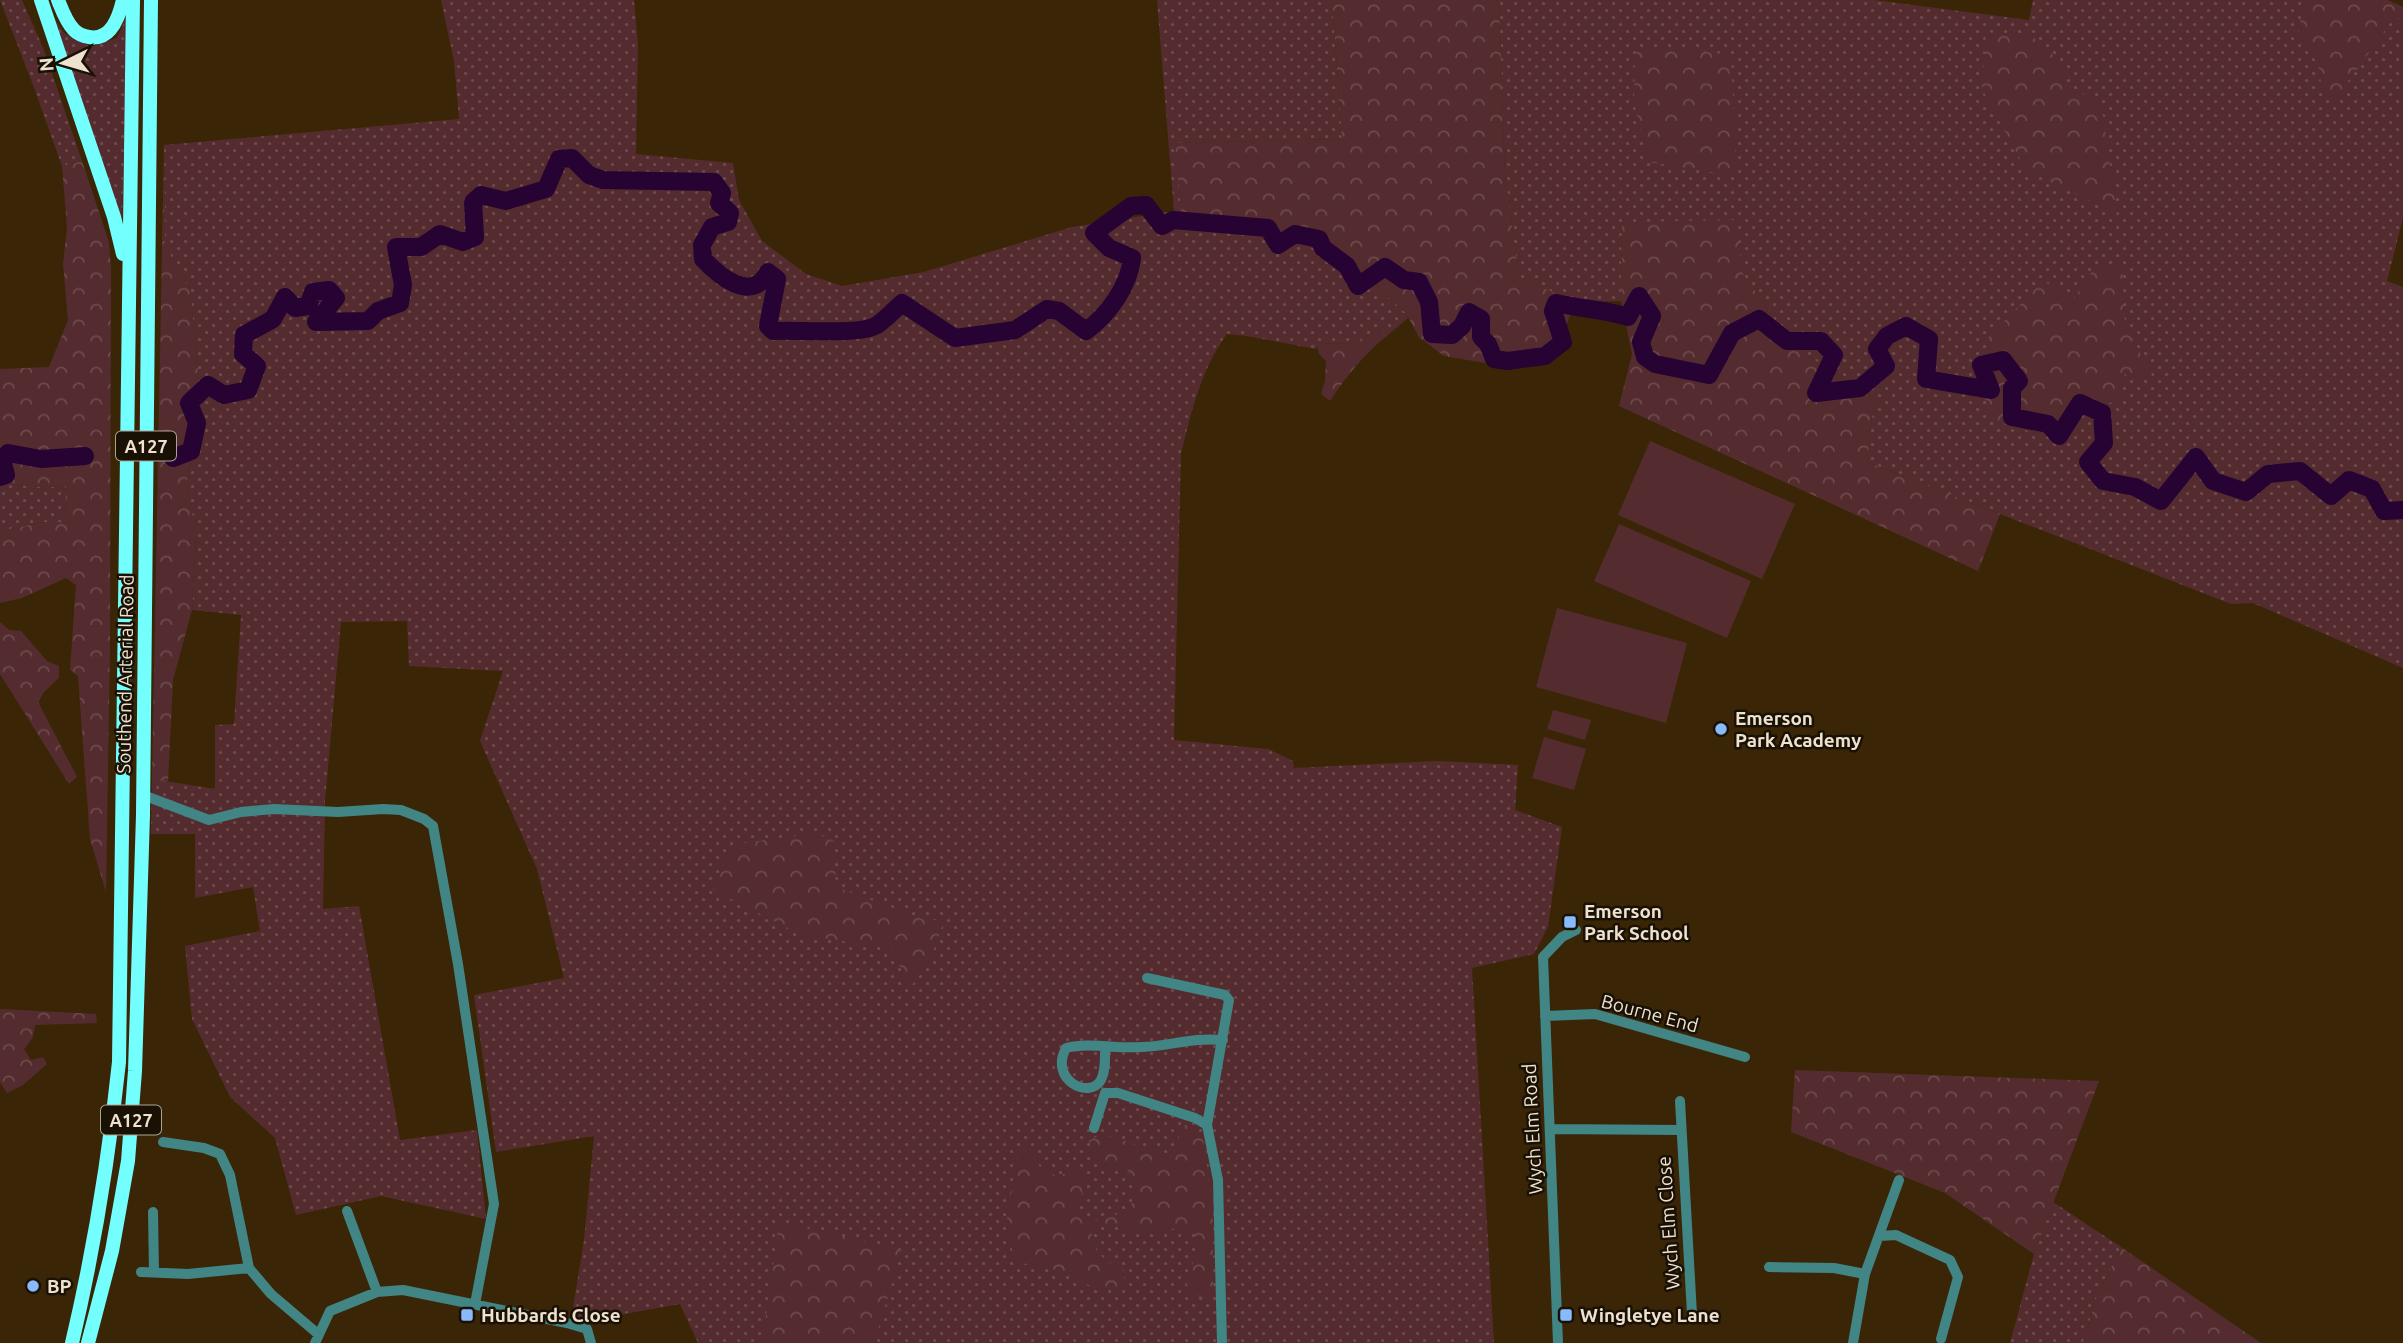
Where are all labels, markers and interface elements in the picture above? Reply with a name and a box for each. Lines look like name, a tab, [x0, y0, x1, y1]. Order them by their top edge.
north arrow	[28, 28, 98, 98]
text: N	[34, 56, 58, 73]
road number: A127	[116, 432, 176, 461]
street label: Southend Arterial Road	[112, 574, 138, 774]
place label: Emerson Park Academy	[1735, 707, 1861, 751]
marker: Emerson Park Academy	[1713, 721, 1729, 737]
place label: Emerson Park School	[1584, 900, 1689, 944]
marker: Emerson Park School	[1562, 914, 1578, 930]
street label: Bourne End	[1599, 989, 1701, 1037]
street label: Wych Elm Road	[1518, 1063, 1546, 1195]
road number: A127	[101, 1106, 161, 1134]
street label: Wych Elm Close	[1652, 1156, 1684, 1290]
place label: BP	[47, 1275, 72, 1297]
marker: BP	[25, 1278, 41, 1294]
place label: Hubbards Close	[481, 1304, 621, 1326]
place label: Wingletye Lane	[1580, 1304, 1720, 1326]
marker: Hubbards Close	[459, 1307, 475, 1323]
marker: Wingletye Lane	[1558, 1307, 1574, 1323]

